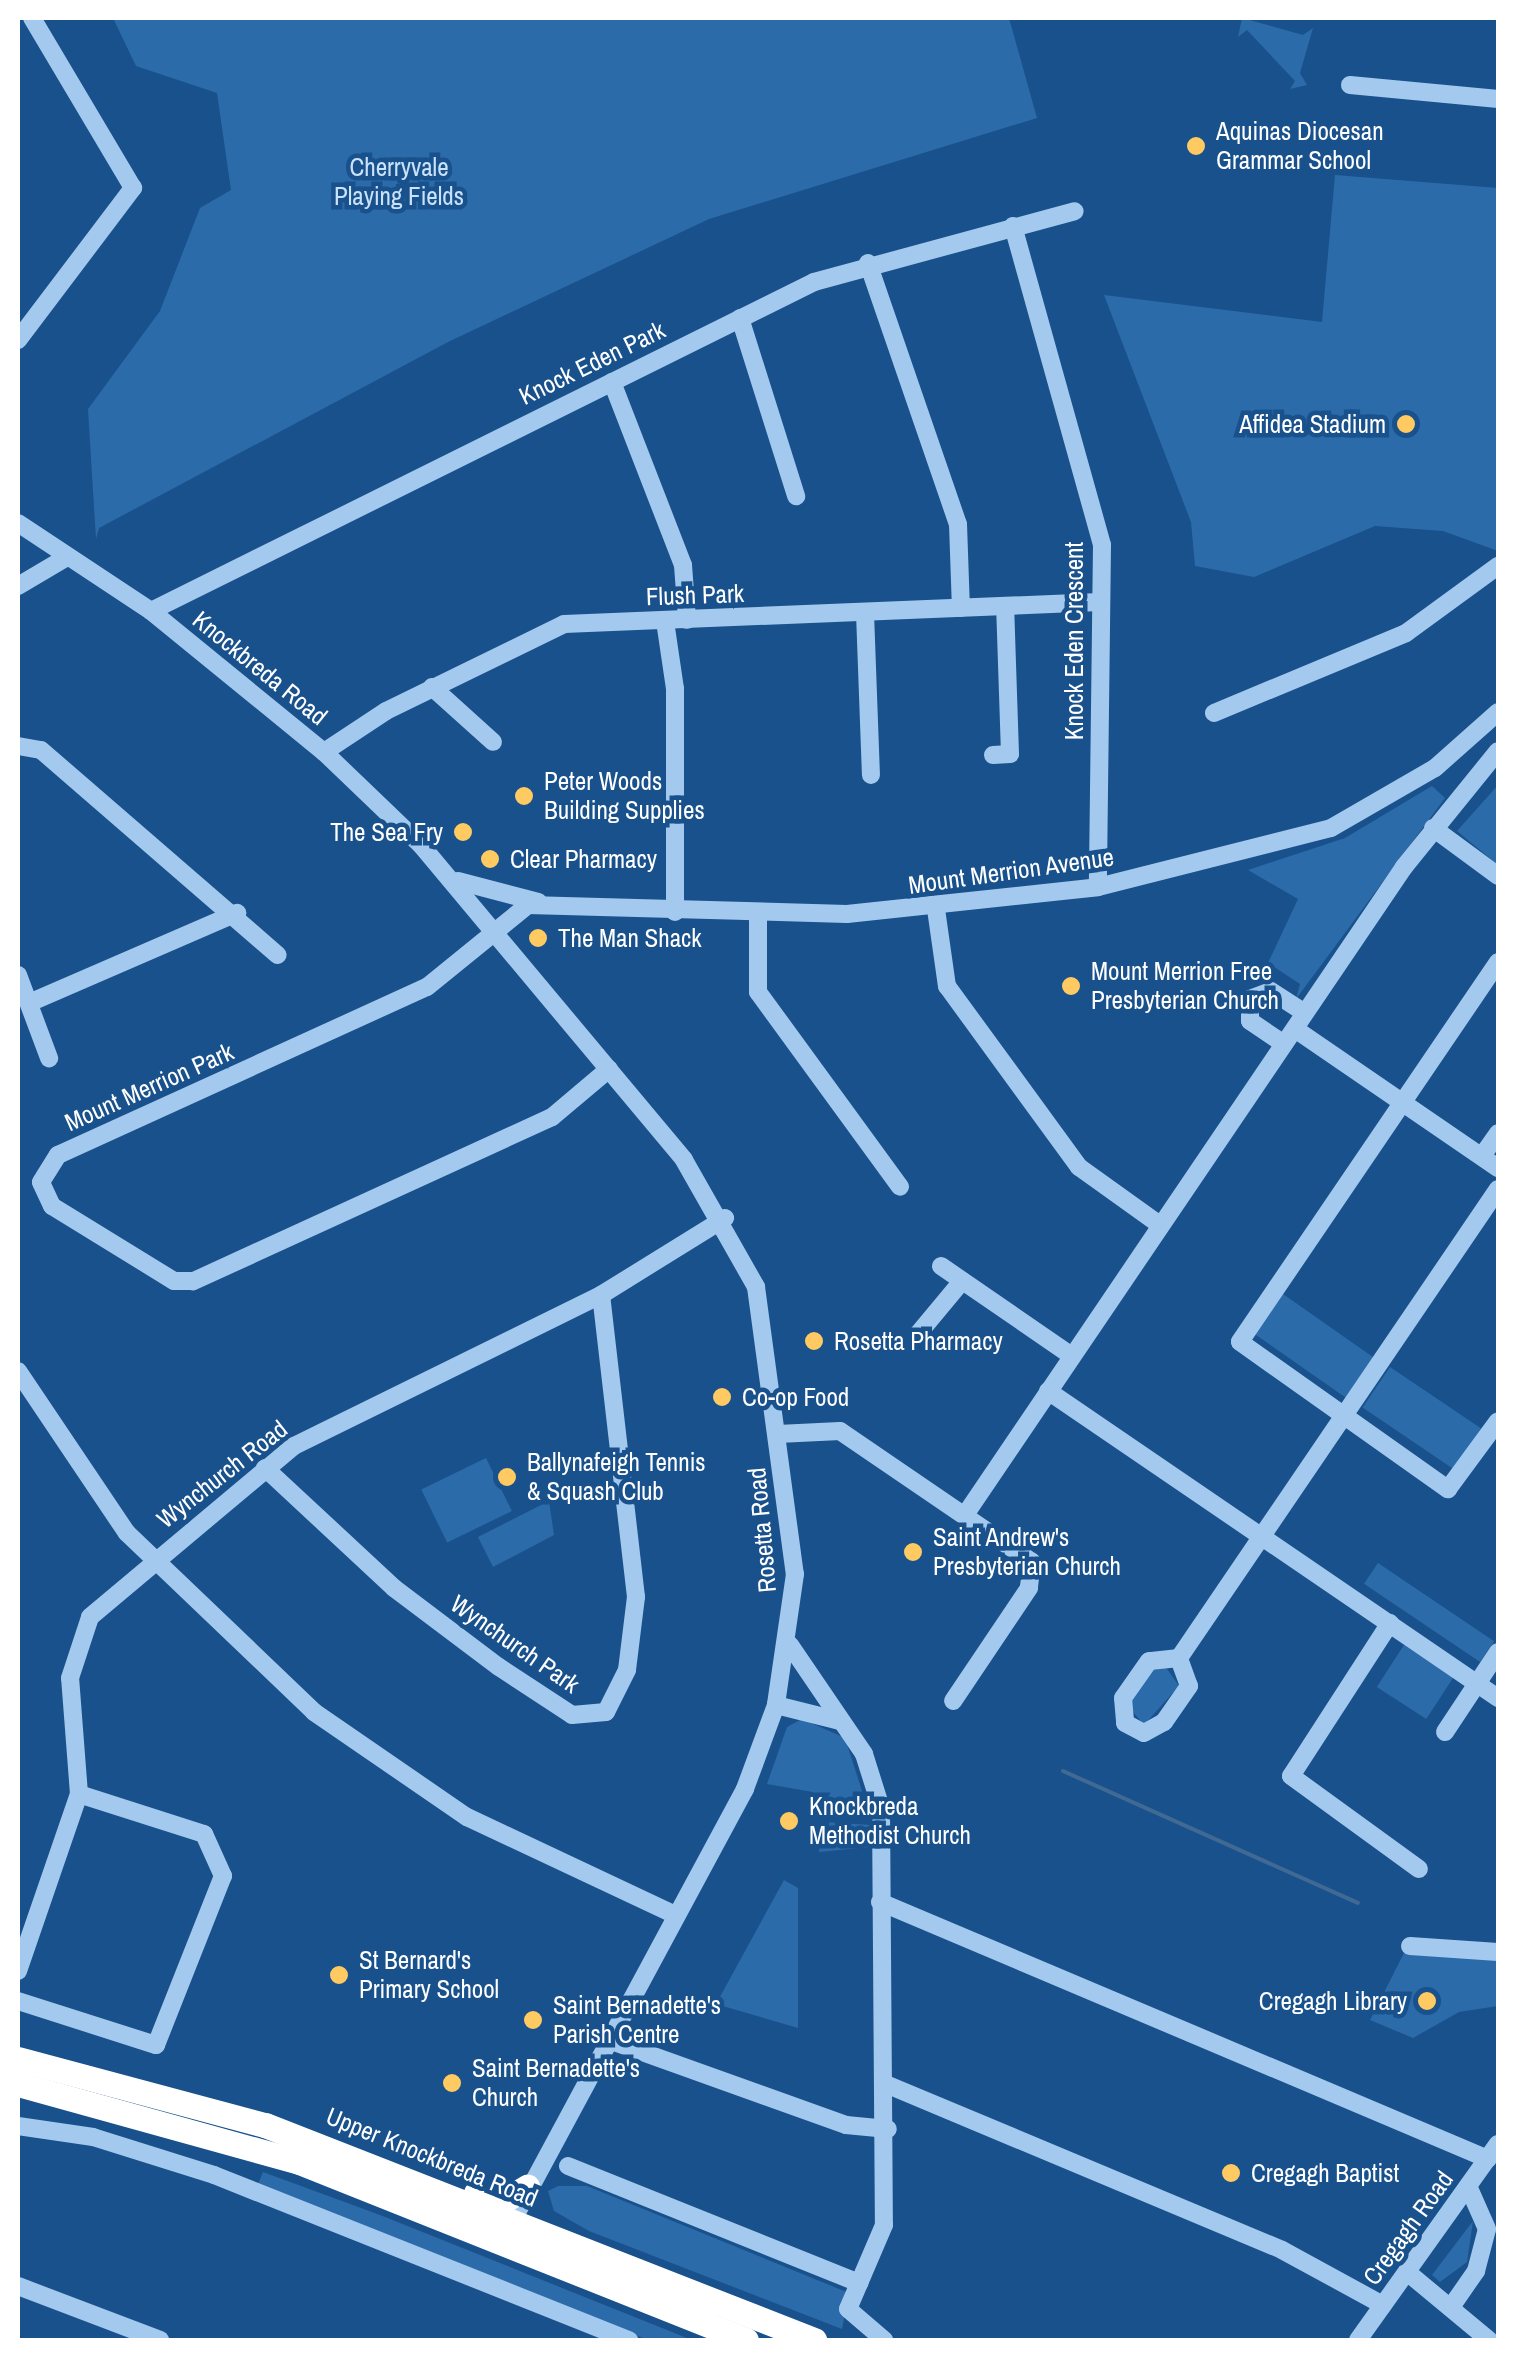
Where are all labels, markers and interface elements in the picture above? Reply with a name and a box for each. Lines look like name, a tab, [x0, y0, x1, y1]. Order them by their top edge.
place label: Aquinas Diocesan Grammar School	[1216, 117, 1384, 176]
marker: Aquinas Diocesan Grammar School	[1185, 135, 1207, 157]
park label: Cherryvale Playing Fields	[334, 153, 464, 212]
street label: Knock Eden Park	[514, 315, 670, 411]
place label: Affidea Stadium	[1239, 409, 1386, 439]
marker: Affidea Stadium	[1395, 413, 1417, 435]
street label: Knock Eden Crescent	[1059, 542, 1089, 740]
street label: Flush Park	[646, 578, 744, 612]
street label: Knockbreda Road	[187, 605, 333, 731]
place label: Peter Woods Building Supplies	[544, 767, 705, 826]
marker: Peter Woods Building Supplies	[513, 785, 535, 807]
place label: The Sea Fry	[330, 817, 443, 847]
marker: The Sea Fry	[452, 821, 474, 843]
street label: Mount Merrion Avenue	[906, 842, 1116, 900]
place label: Clear Pharmacy	[510, 844, 657, 874]
marker: Clear Pharmacy	[479, 848, 501, 870]
place label: The Man Shack	[558, 923, 702, 953]
marker: The Man Shack	[527, 927, 549, 949]
place label: Mount Merrion Free Presbyterian Church	[1091, 957, 1279, 1016]
marker: Mount Merrion Free Presbyterian Church	[1060, 975, 1082, 997]
street label: Mount Merrion Park	[60, 1036, 238, 1138]
place label: Rosetta Pharmacy	[834, 1326, 1003, 1356]
marker: Rosetta Pharmacy	[803, 1330, 825, 1352]
place label: Co-op Food	[742, 1382, 849, 1412]
marker: Co-op Food	[711, 1386, 733, 1408]
street label: Wynchurch Road	[151, 1414, 293, 1534]
place label: Ballynafeigh Tennis & Squash Club	[527, 1448, 706, 1507]
marker: Ballynafeigh Tennis & Squash Club	[496, 1466, 518, 1488]
street label: Rosetta Road	[742, 1466, 782, 1594]
place label: Saint Andrew's Presbyterian Church	[933, 1523, 1121, 1582]
marker: Saint Andrew's Presbyterian Church	[902, 1541, 924, 1563]
street label: Wynchurch Park	[445, 1589, 585, 1699]
place label: Knockbreda Methodist Church	[809, 1792, 971, 1851]
marker: Knockbreda Methodist Church	[778, 1810, 800, 1832]
place label: St Bernard's Primary School	[359, 1946, 499, 2005]
marker: St Bernard's Primary School	[328, 1964, 350, 1986]
place label: Cregagh Library	[1259, 1986, 1407, 2016]
marker: Cregagh Library	[1416, 1990, 1438, 2012]
place label: Saint Bernadette's Parish Centre	[553, 1991, 721, 2050]
marker: Saint Bernadette's Parish Centre	[522, 2009, 544, 2031]
place label: Saint Bernadette's Church	[472, 2054, 640, 2113]
marker: Saint Bernadette's Church	[441, 2072, 463, 2094]
street label: Upper Knockbreda Road	[322, 2101, 542, 2213]
place label: Cregagh Baptist	[1251, 2158, 1399, 2188]
marker: Cregagh Baptist	[1220, 2162, 1242, 2184]
street label: Cregagh Road	[1357, 2165, 1459, 2291]

